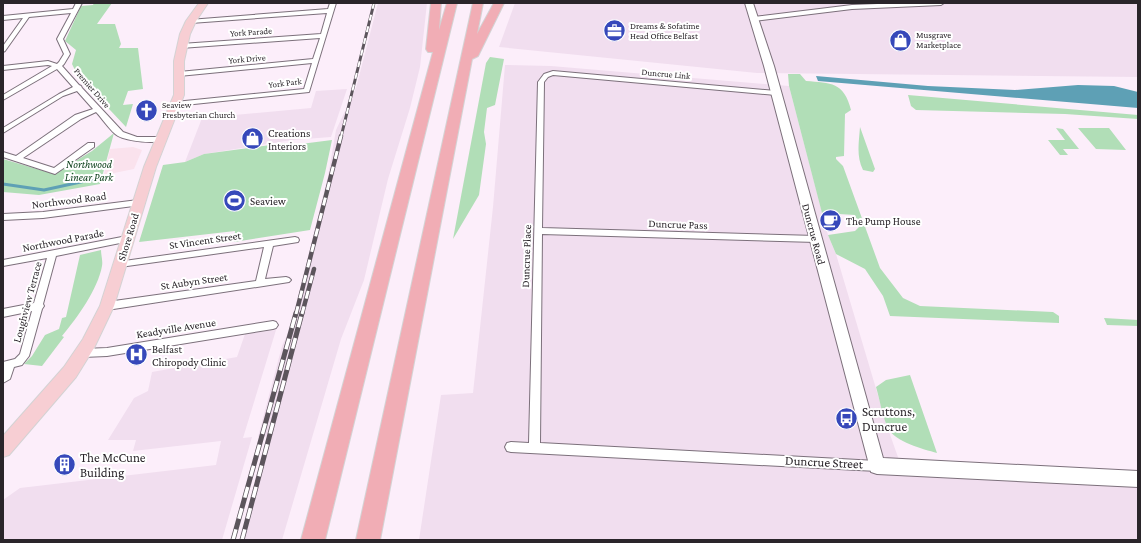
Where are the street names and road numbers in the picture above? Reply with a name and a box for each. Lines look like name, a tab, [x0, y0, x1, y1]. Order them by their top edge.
street label: York Parade	[230, 26, 272, 38]
street label: York Drive	[228, 52, 266, 66]
street label: Premier Drive	[72, 66, 112, 110]
street label: Duncrue Link	[641, 67, 692, 81]
street label: York Park	[268, 76, 303, 90]
street label: Northwood Road	[31, 189, 107, 211]
street label: Duncrue Road	[800, 202, 828, 266]
street label: Shore Road	[115, 211, 141, 262]
street label: Duncrue Pass	[648, 217, 708, 231]
street label: Duncrue Place	[519, 224, 533, 288]
street label: Northwood Parade	[21, 226, 105, 254]
street label: St Vincent Street	[168, 229, 242, 251]
street label: Loughview Terrace	[10, 260, 45, 344]
street label: St Aubyn Street	[160, 270, 229, 293]
street label: Keadyville Avenue	[135, 316, 217, 341]
street label: Duncrue Street	[785, 452, 864, 472]

